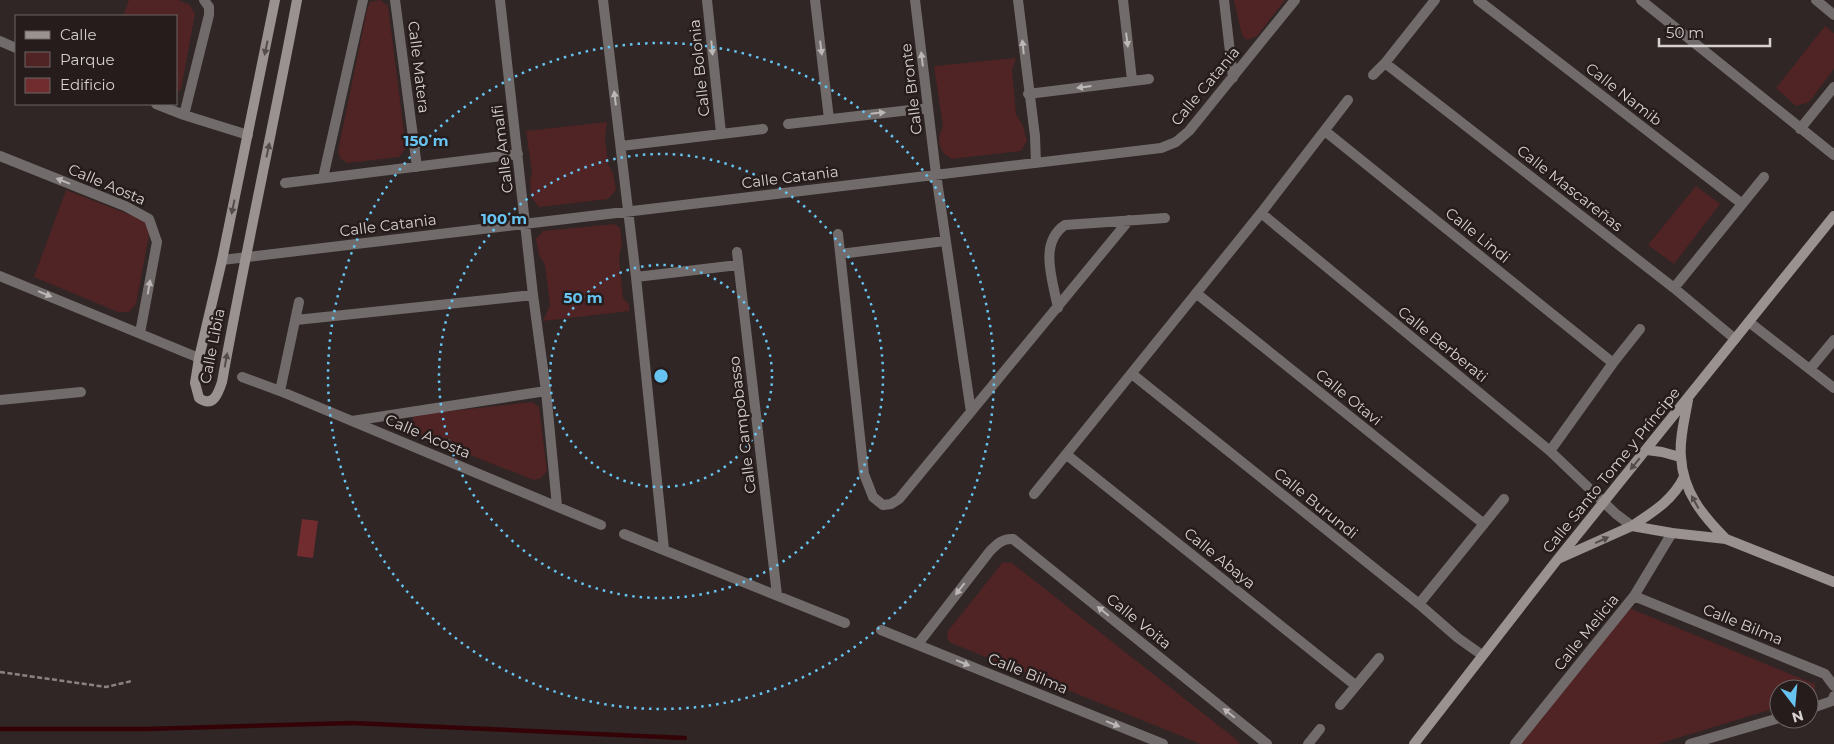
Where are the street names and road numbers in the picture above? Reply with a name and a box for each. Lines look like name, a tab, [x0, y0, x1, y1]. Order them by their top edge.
street label: Calle Bolonia	[684, 18, 714, 118]
street label: Calle Matera	[404, 20, 434, 114]
street label: Calle Bronte	[896, 42, 926, 136]
street label: Calle Catania	[1166, 43, 1244, 129]
street label: Calle Namib	[1582, 58, 1666, 130]
street label: Calle Amalfi	[487, 104, 517, 194]
street label: Calle Mascareñas	[1513, 141, 1627, 235]
street label: Calle Aosta	[65, 159, 149, 209]
street label: Calle Catania	[740, 162, 840, 192]
street label: Calle Lindi	[1442, 203, 1514, 267]
street label: Calle Catania	[338, 210, 438, 240]
street label: Calle Berberati	[1394, 302, 1492, 386]
street label: Calle Libia	[195, 307, 229, 385]
street label: Calle Campobasso	[724, 355, 760, 495]
street label: Calle Otavi	[1312, 365, 1386, 429]
street label: Calle Santo Tome y Príncipe	[1538, 383, 1684, 557]
street label: Calle Acosta	[382, 410, 474, 462]
street label: Calle Burundi	[1270, 463, 1362, 543]
street label: Calle Abaya	[1180, 523, 1260, 593]
street label: Calle Voita	[1103, 589, 1175, 653]
street label: Calle Melicia	[1549, 590, 1623, 674]
street label: Calle Bilma	[1700, 599, 1786, 649]
street label: Calle Bilma	[985, 648, 1071, 698]

